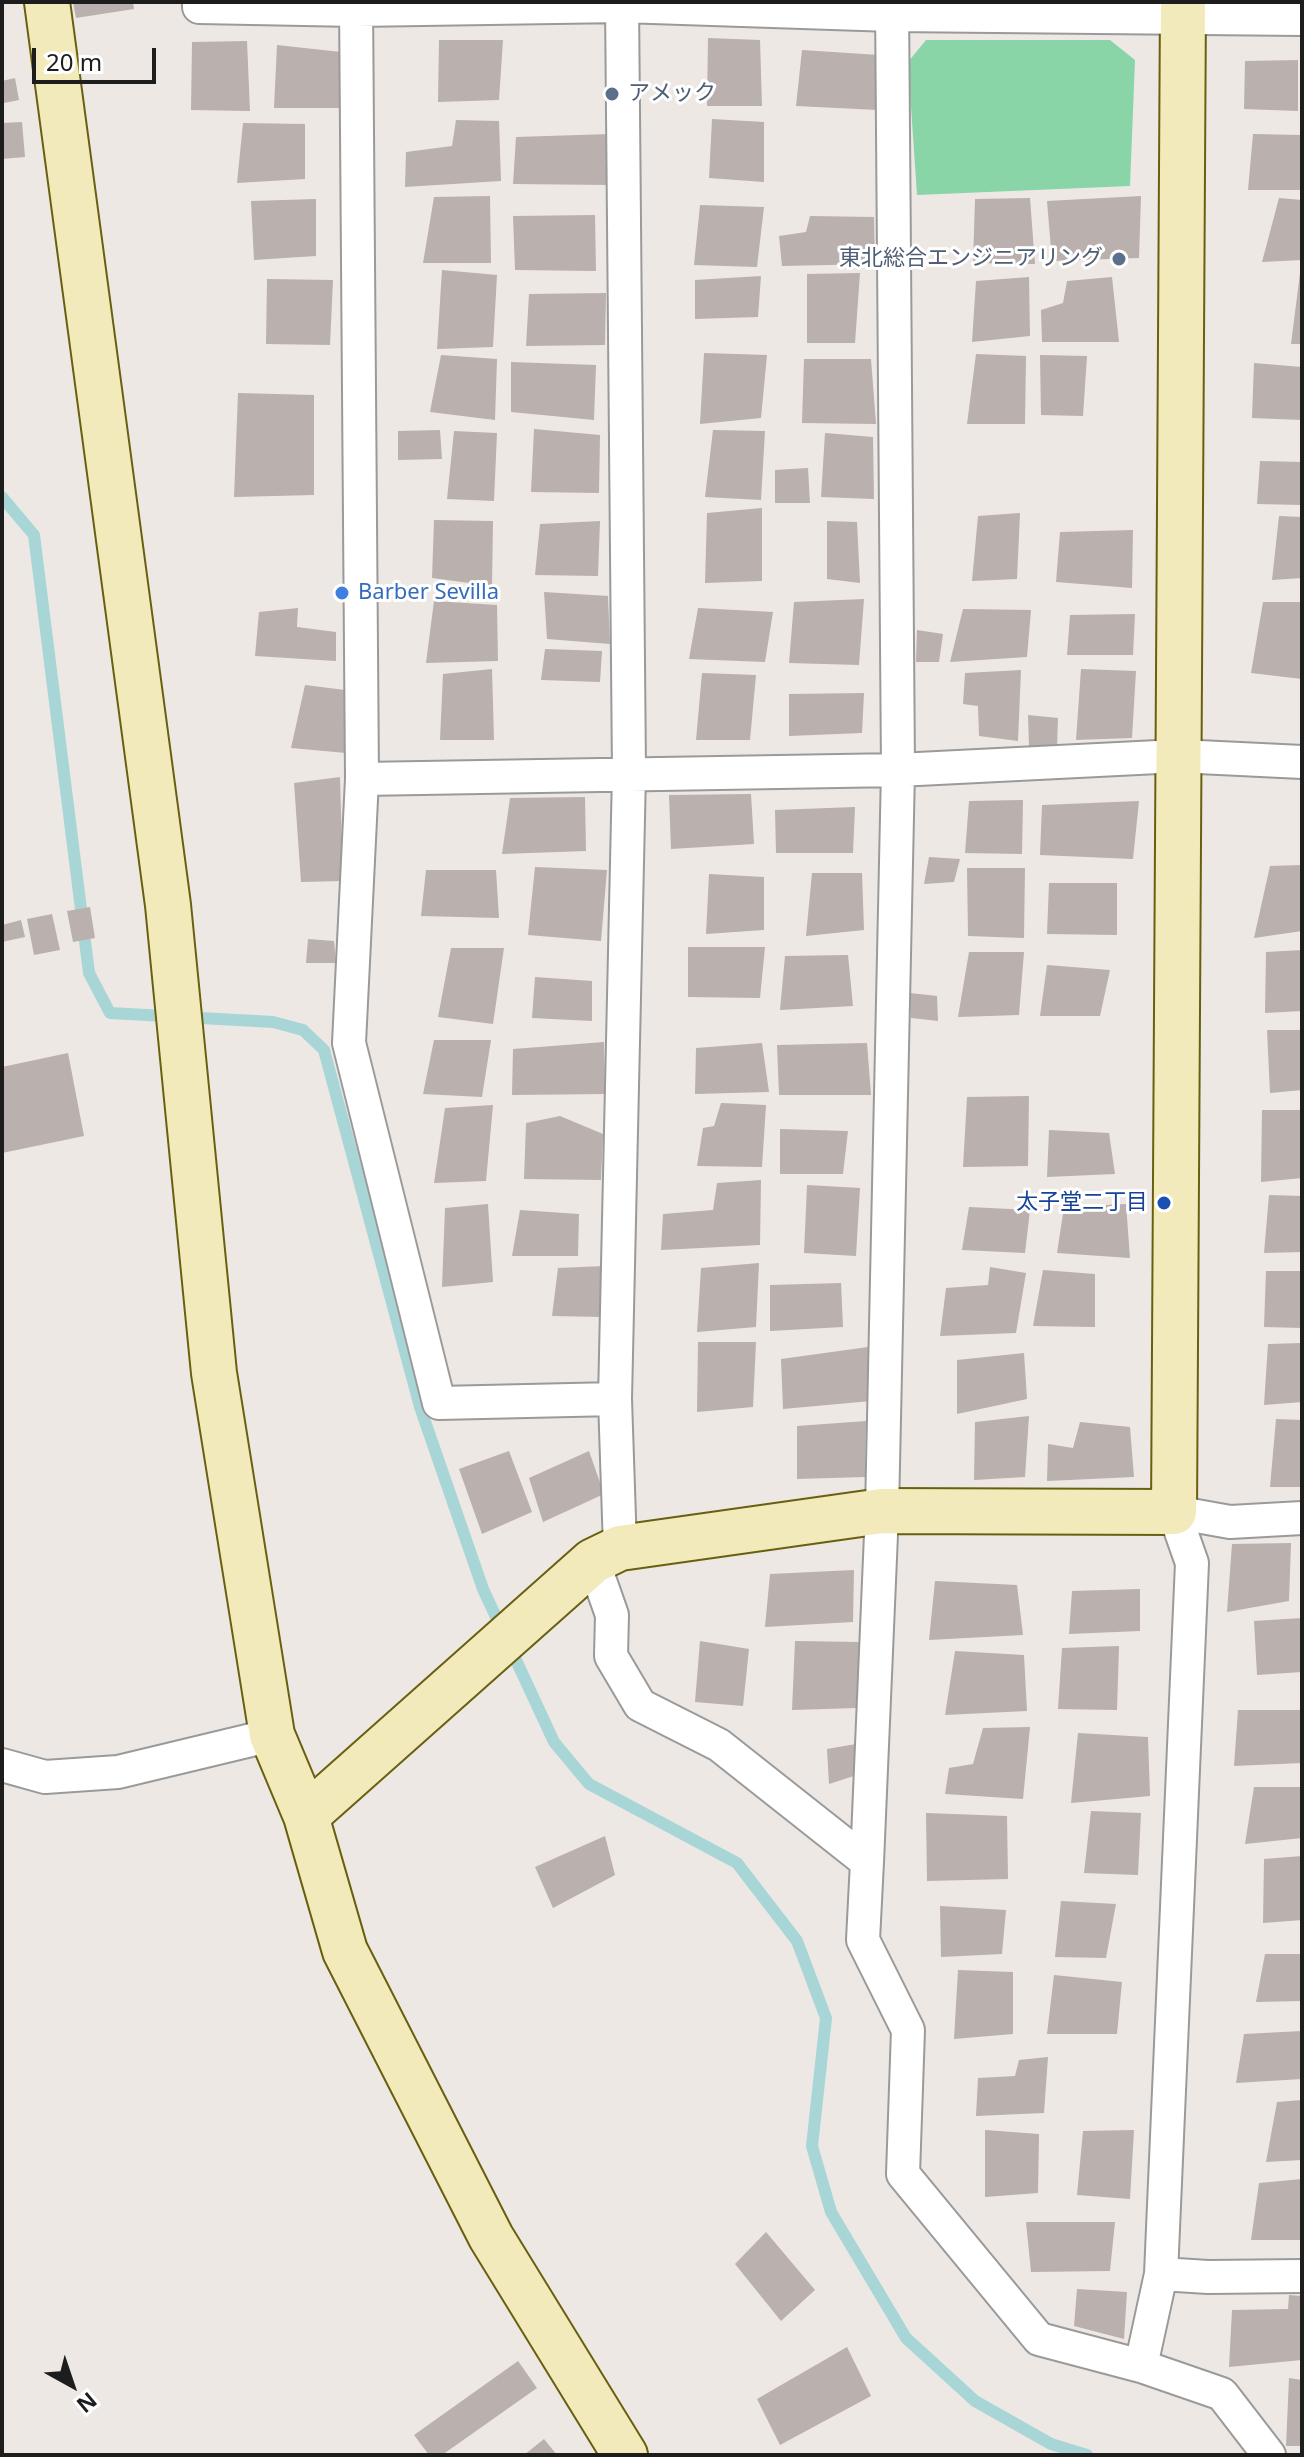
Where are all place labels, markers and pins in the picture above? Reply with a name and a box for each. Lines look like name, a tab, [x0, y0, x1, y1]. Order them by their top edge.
place label: アメック	[628, 81, 716, 107]
marker: アメック	[603, 85, 621, 103]
place label: 東北総合エンジニアリング	[839, 246, 1103, 272]
marker: 東北総合エンジニアリング	[1110, 250, 1128, 268]
place label: Barber Sevilla	[358, 580, 499, 606]
marker: Barber Sevilla	[333, 584, 351, 602]
place label: 太子堂二丁目	[1016, 1190, 1148, 1216]
marker: 太子堂二丁目	[1155, 1194, 1173, 1212]

